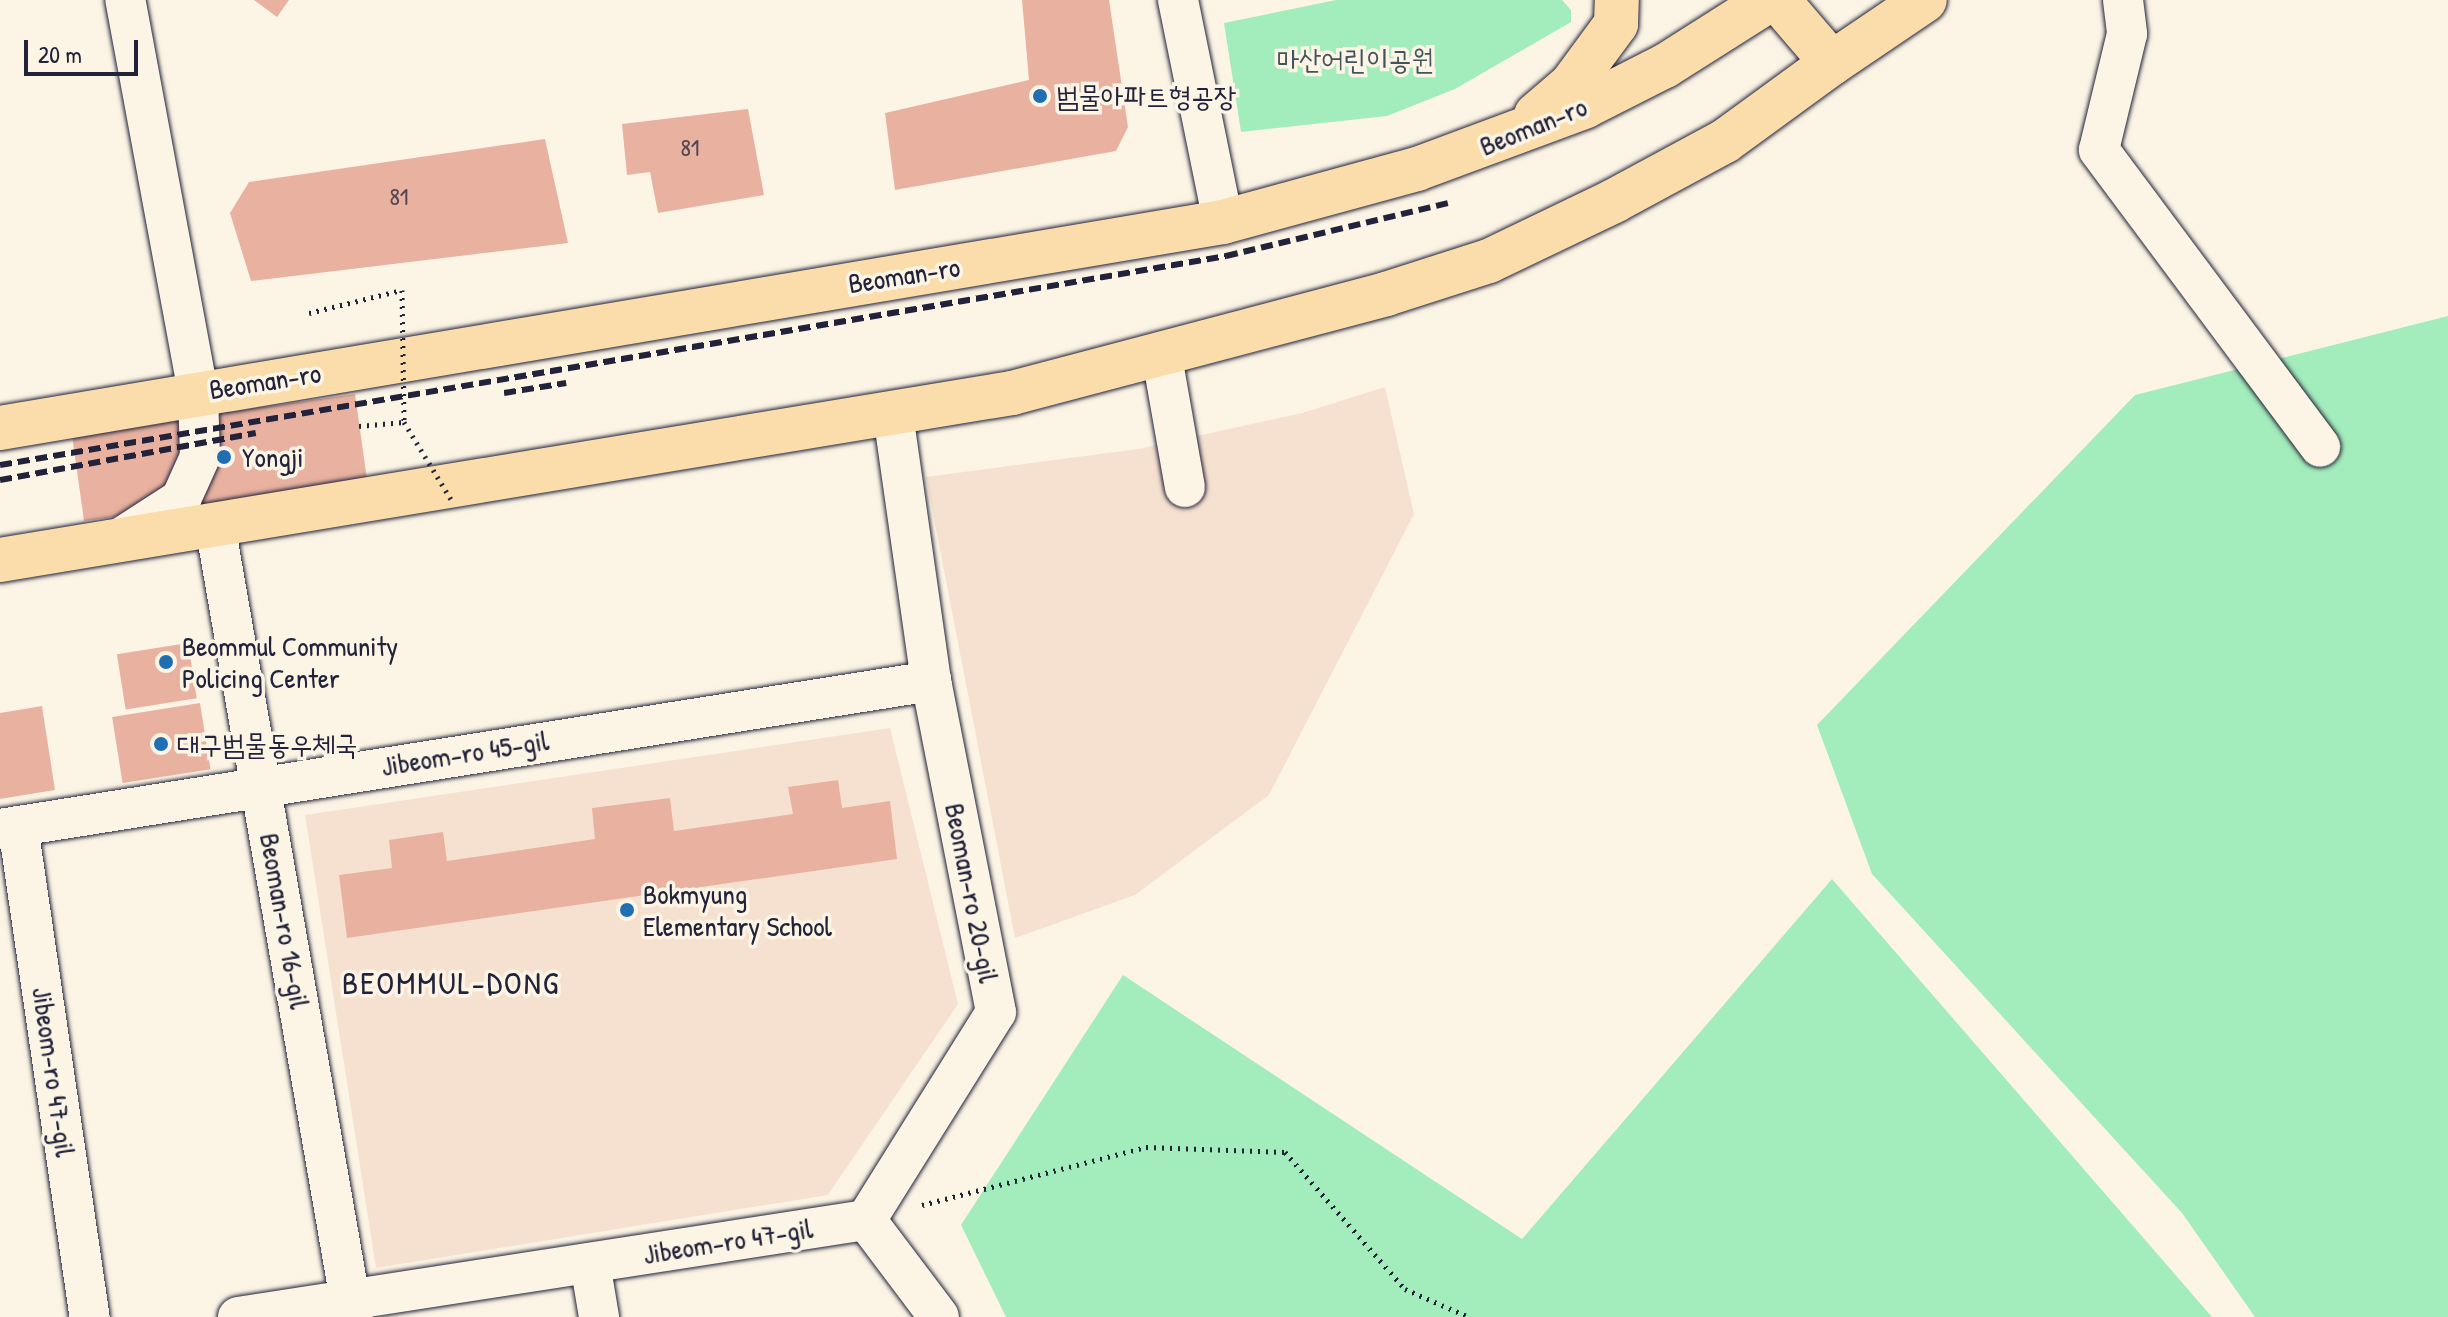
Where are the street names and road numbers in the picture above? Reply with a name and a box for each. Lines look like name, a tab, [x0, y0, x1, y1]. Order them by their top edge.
street label: Beoman-ro	[1474, 89, 1592, 163]
street label: Beoman-ro	[846, 250, 962, 300]
street label: Beoman-ro	[207, 356, 323, 406]
street label: Jibeom-ro 45-gil	[379, 723, 551, 783]
street label: Beoman-ro 20-gil	[938, 800, 1006, 986]
street label: Beoman-ro 16-gil	[253, 830, 317, 1012]
street label: Jibeom-ro 47-gil	[25, 985, 83, 1159]
street label: Jibeom-ro 47-gil	[641, 1211, 815, 1271]

